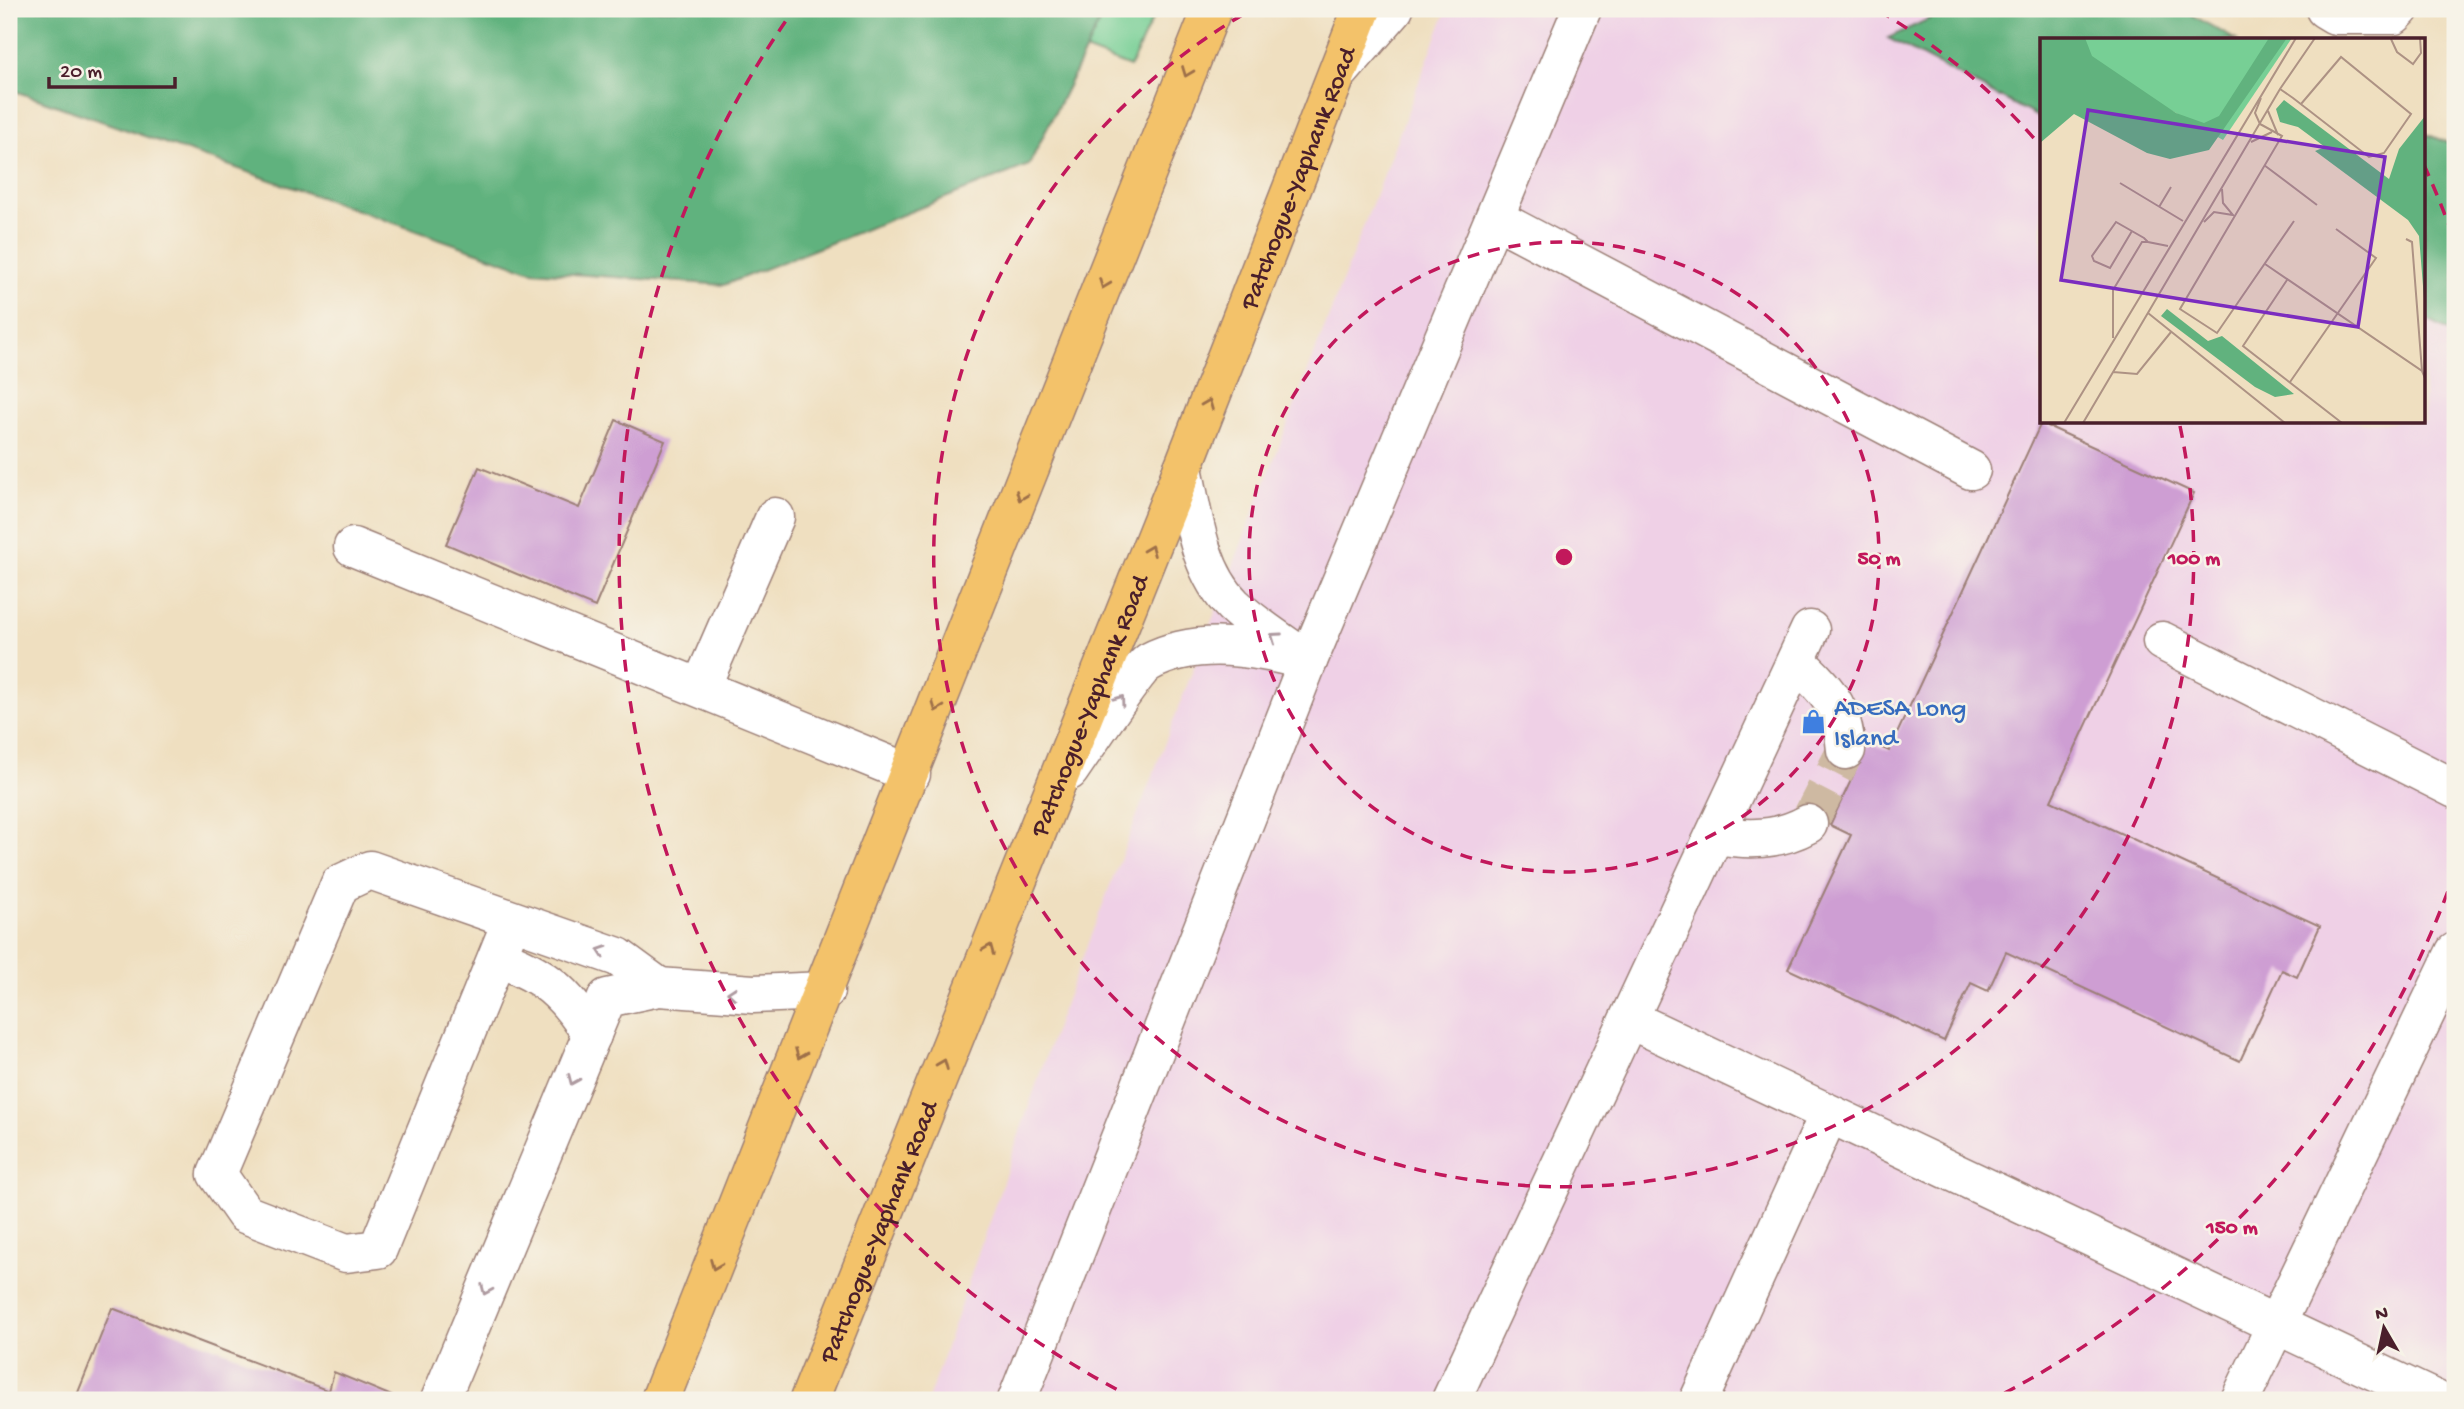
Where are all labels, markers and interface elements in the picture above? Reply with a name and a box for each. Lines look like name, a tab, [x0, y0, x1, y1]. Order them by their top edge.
inset map	[2040, 38, 2426, 424]
street label: Patchogue-Yaphank Road	[1235, 42, 1366, 316]
scale bar	[49, 46, 175, 90]
text: 20 m	[60, 61, 102, 86]
one-way arrow	[1182, 66, 1196, 78]
one-way arrow	[1099, 277, 1113, 289]
one-way arrow	[1200, 399, 1214, 411]
one-way arrow	[1015, 489, 1029, 501]
one-way arrow	[1141, 545, 1155, 557]
centre of rings	[1552, 545, 1576, 569]
text: 50 m	[1858, 548, 1901, 573]
text: 100 m	[2167, 548, 2220, 573]
street label: Patchogue-Yaphank Road	[1025, 570, 1159, 843]
one-way arrow	[1270, 633, 1283, 645]
one-way arrow	[1111, 695, 1124, 708]
place label: ADESA Long Island	[1834, 695, 1966, 756]
one-way arrow	[932, 701, 946, 713]
shop icon: ADESA Long Island	[1800, 707, 1828, 735]
one-way arrow	[981, 944, 995, 956]
one-way arrow	[596, 945, 608, 959]
one-way arrow	[727, 986, 738, 1001]
one-way arrow	[794, 1047, 808, 1059]
one-way arrow	[935, 1058, 949, 1070]
one-way arrow	[568, 1073, 582, 1085]
street label: Patchogue-Yaphank Road	[814, 1096, 948, 1369]
text: 150 m	[2205, 1217, 2258, 1242]
one-way arrow	[709, 1258, 723, 1270]
one-way arrow	[480, 1283, 494, 1295]
north arrow	[2348, 1294, 2418, 1364]
text: N	[2374, 1302, 2390, 1327]

